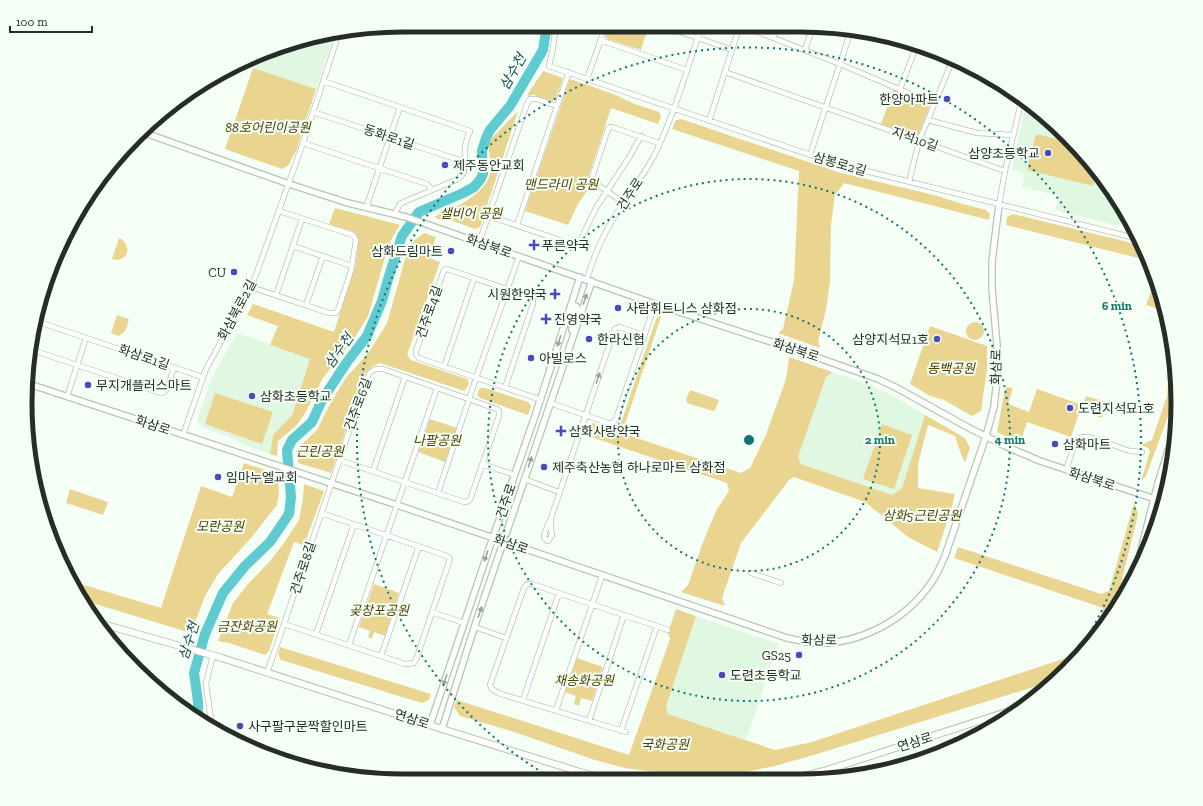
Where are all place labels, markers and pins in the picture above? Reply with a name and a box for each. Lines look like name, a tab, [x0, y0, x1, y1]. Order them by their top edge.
place label: 한양아파트	[879, 92, 939, 107]
marker: 한양아파트	[942, 94, 952, 104]
place label: 삼양초등학교	[968, 146, 1040, 161]
marker: 삼양초등학교	[1043, 148, 1053, 158]
place label: 제주동안교회	[453, 158, 525, 173]
marker: 제주동안교회	[440, 160, 450, 170]
place label: 푸른약국	[542, 238, 590, 253]
marker: 푸른약국	[529, 240, 539, 250]
place label: 삼화드림마트	[371, 244, 443, 259]
marker: 삼화드림마트	[446, 246, 456, 256]
place label: CU	[208, 265, 226, 280]
marker: CU	[229, 267, 239, 277]
place label: 시원한약국	[487, 287, 547, 302]
marker: 시원한약국	[550, 289, 560, 299]
place label: 사람휘트니스 삼화점	[626, 301, 737, 316]
marker: 사람휘트니스 삼화점	[613, 303, 623, 313]
place label: 진영약국	[554, 312, 602, 327]
marker: 진영약국	[541, 314, 551, 324]
place label: 한라신협	[597, 332, 645, 347]
place label: 삼양지석묘1호	[852, 332, 929, 347]
marker: 한라신협	[584, 334, 594, 344]
marker: 삼양지석묘1호	[932, 334, 942, 344]
place label: 아빌로스	[539, 351, 587, 366]
marker: 아빌로스	[526, 353, 536, 363]
place label: 무지개플러스마트	[96, 378, 192, 393]
marker: 무지개플러스마트	[83, 380, 93, 390]
place label: 삼화초등학교	[260, 389, 332, 404]
marker: 삼화초등학교	[247, 391, 257, 401]
place label: 도련지석묘1호	[1078, 401, 1155, 416]
marker: 도련지석묘1호	[1065, 403, 1075, 413]
place label: 삼화사랑약국	[569, 424, 641, 439]
marker: 삼화사랑약국	[556, 426, 566, 436]
centre of rings	[742, 433, 756, 447]
place label: 삼화마트	[1063, 437, 1111, 452]
marker: 삼화마트	[1050, 439, 1060, 449]
place label: 제주축산농협 하나로마트 삼화점	[552, 460, 725, 475]
marker: 제주축산농협 하나로마트 삼화점	[539, 462, 549, 472]
place label: 임마누엘교회	[226, 470, 298, 485]
marker: 임마누엘교회	[213, 472, 223, 482]
place label: GS25	[762, 648, 791, 663]
marker: GS25	[794, 650, 804, 660]
place label: 도련초등학교	[730, 668, 802, 683]
marker: 도련초등학교	[717, 670, 727, 680]
place label: 사구팔구문짝할인마트	[248, 719, 368, 734]
marker: 사구팔구문짝할인마트	[235, 721, 245, 731]

